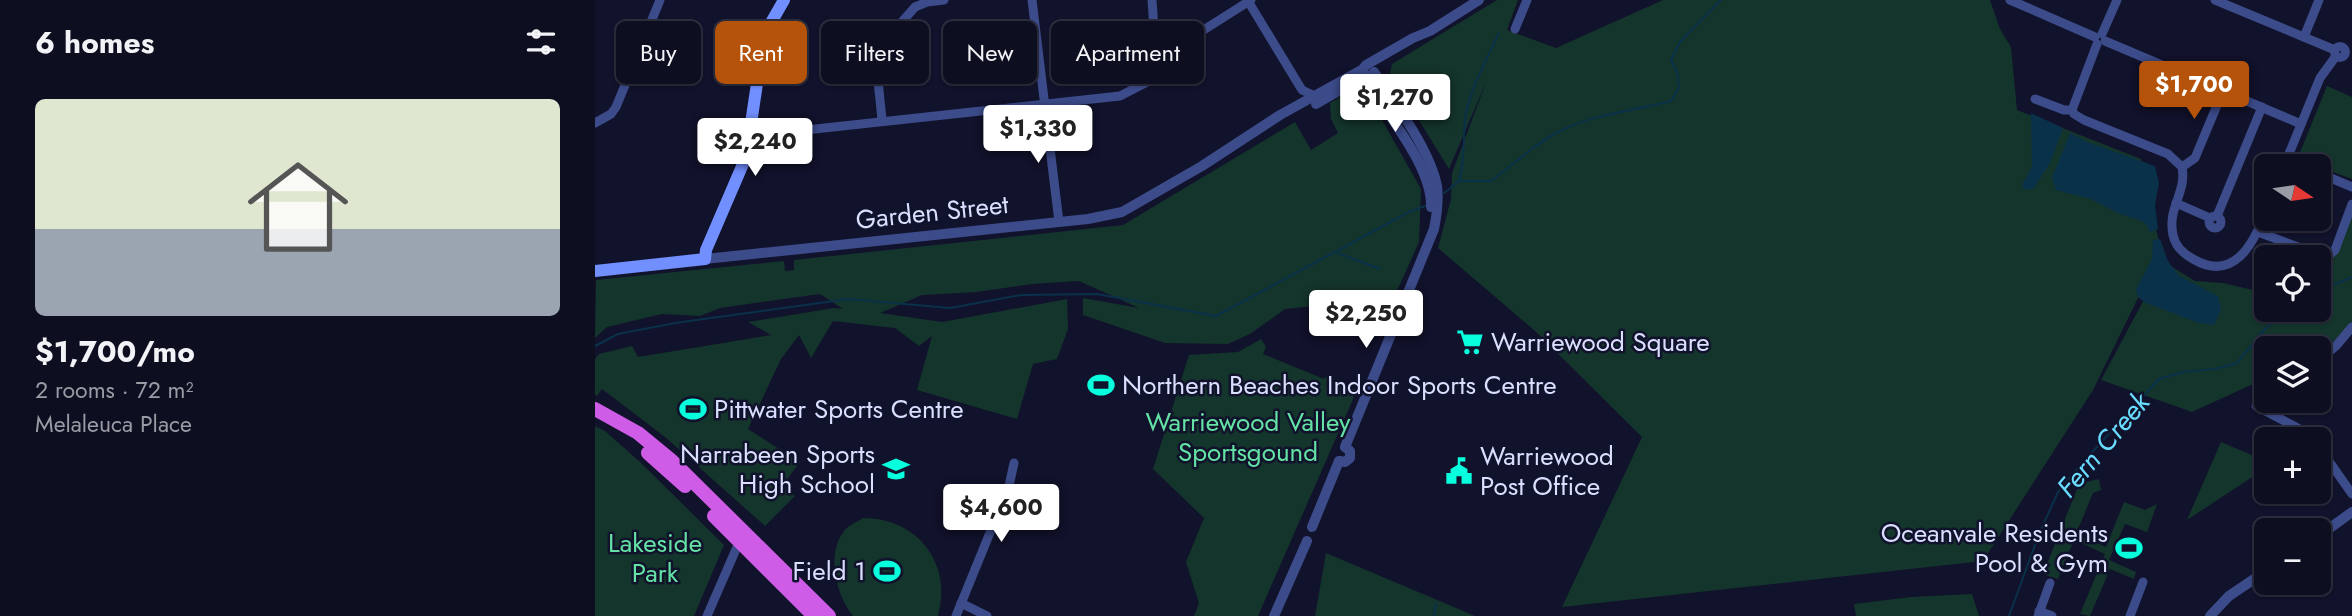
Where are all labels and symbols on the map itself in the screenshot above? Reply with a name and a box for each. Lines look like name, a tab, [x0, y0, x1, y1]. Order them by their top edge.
pin: $1,700	[2137, 61, 2251, 121]
pin: $1,270	[1338, 74, 1452, 134]
pin: $1,330	[981, 106, 1095, 165]
pin: $2,240	[698, 118, 812, 178]
north arrow	[2254, 154, 2331, 231]
street label: Garden Street	[854, 185, 1011, 239]
pin: $2,250	[1309, 290, 1423, 350]
place label: Warriewood Square	[1491, 323, 1710, 361]
supermarket icon: Warriewood Square	[1455, 327, 1485, 357]
place label: Northern Beaches Indoor Sports Centre	[1122, 366, 1557, 404]
sports icon: Northern Beaches Indoor Sports Centre	[1086, 370, 1116, 400]
water label: Fern Creek	[2047, 383, 2160, 507]
place label: Pittwater Sports Centre	[714, 390, 964, 428]
sports icon: Pittwater Sports Centre	[678, 394, 708, 424]
park label: Warriewood Valley Sportsgound	[1145, 403, 1351, 471]
place label: Narrabeen Sports High School	[680, 435, 875, 503]
place label: Warriewood Post Office	[1480, 437, 1614, 505]
school or university icon: Narrabeen Sports High School	[881, 454, 911, 484]
public building icon: Warriewood Post Office	[1444, 456, 1474, 486]
pin: $4,600	[944, 484, 1058, 544]
place label: Oceanvale Residents Pool & Gym	[1881, 514, 2108, 582]
park label: Lakeside Park	[608, 524, 702, 592]
sports icon: Oceanvale Residents Pool & Gym	[2114, 533, 2144, 563]
place label: Field 1	[793, 552, 866, 590]
sports icon: Field 1	[872, 556, 902, 586]

